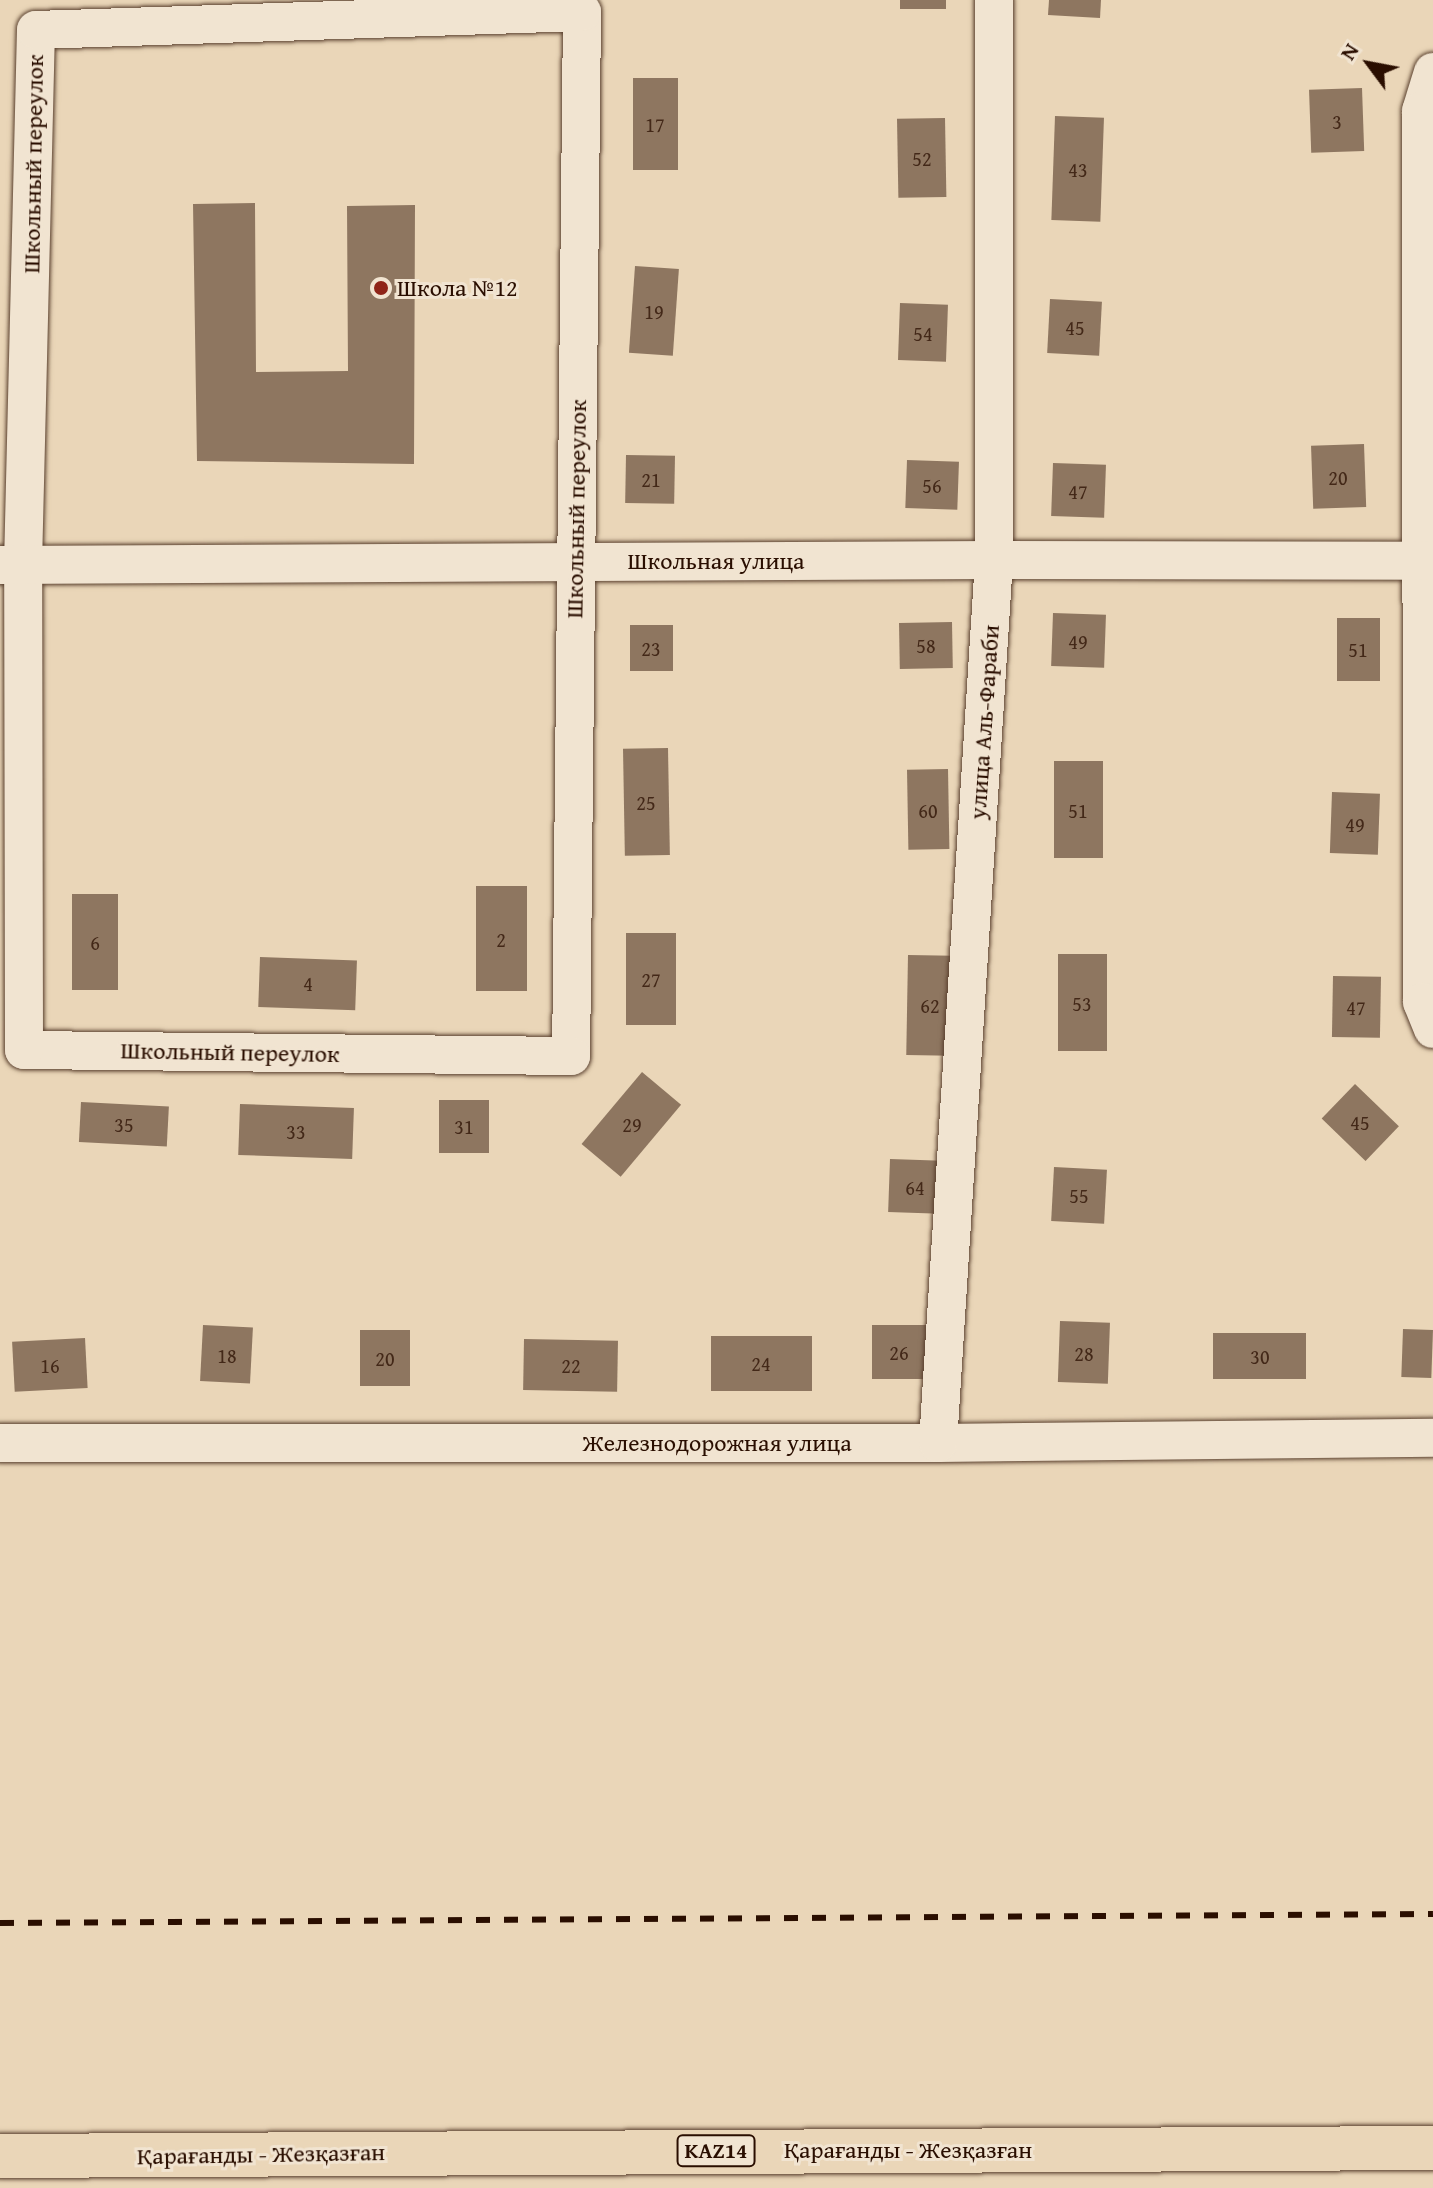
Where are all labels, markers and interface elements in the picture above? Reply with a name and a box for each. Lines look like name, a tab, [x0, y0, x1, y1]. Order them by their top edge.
north arrow	[1329, 24, 1409, 104]
text: N	[1331, 37, 1366, 66]
street label: Школьный переулок	[17, 54, 49, 274]
house number: 3	[1332, 109, 1342, 133]
house number: 17	[645, 112, 665, 136]
house number: 52	[912, 146, 932, 170]
house number: 43	[1068, 157, 1088, 181]
place label: Школа №12	[397, 274, 518, 302]
marker: Школа №12	[372, 279, 390, 297]
house number: 19	[644, 299, 664, 323]
house number: 45	[1065, 315, 1085, 339]
house number: 54	[913, 321, 933, 345]
street label: Школьный переулок	[560, 399, 592, 619]
house number: 20	[1328, 465, 1348, 489]
house number: 21	[641, 467, 661, 491]
house number: 56	[922, 473, 942, 497]
house number: 47	[1068, 479, 1088, 503]
street label: Школьная улица	[628, 547, 804, 575]
street label: улица Аль-Фараби	[963, 624, 1005, 820]
house number: 49	[1068, 629, 1088, 653]
house number: 58	[916, 633, 936, 657]
house number: 23	[641, 636, 661, 660]
house number: 51	[1348, 637, 1368, 661]
house number: 25	[636, 790, 656, 814]
house number: 60	[918, 798, 938, 822]
house number: 51	[1068, 798, 1088, 822]
house number: 49	[1345, 812, 1365, 836]
house number: 2	[496, 927, 506, 951]
house number: 6	[90, 930, 100, 954]
house number: 27	[641, 967, 661, 991]
house number: 4	[303, 971, 313, 995]
house number: 53	[1072, 991, 1092, 1015]
house number: 62	[920, 993, 940, 1017]
house number: 47	[1346, 995, 1366, 1019]
street label: Школьный переулок	[120, 1036, 340, 1068]
house number: 45	[1350, 1110, 1370, 1134]
house number: 35	[114, 1112, 134, 1136]
house number: 29	[622, 1112, 642, 1136]
house number: 31	[454, 1114, 474, 1138]
house number: 33	[286, 1119, 306, 1143]
house number: 64	[905, 1175, 925, 1199]
house number: 55	[1069, 1183, 1089, 1207]
house number: 26	[889, 1340, 909, 1364]
house number: 28	[1074, 1341, 1094, 1365]
house number: 18	[217, 1343, 237, 1367]
house number: 30	[1250, 1344, 1270, 1368]
house number: 20	[375, 1346, 395, 1370]
house number: 24	[751, 1351, 771, 1375]
house number: 16	[40, 1353, 60, 1377]
house number: 22	[561, 1353, 581, 1377]
street label: Железнодорожная улица	[582, 1429, 852, 1457]
road number: KAZ14	[676, 2133, 756, 2169]
street label: Қарағанды - Жезқазған	[784, 2136, 1032, 2164]
street label: Қарағанды - Жезқазған	[137, 2137, 385, 2171]

